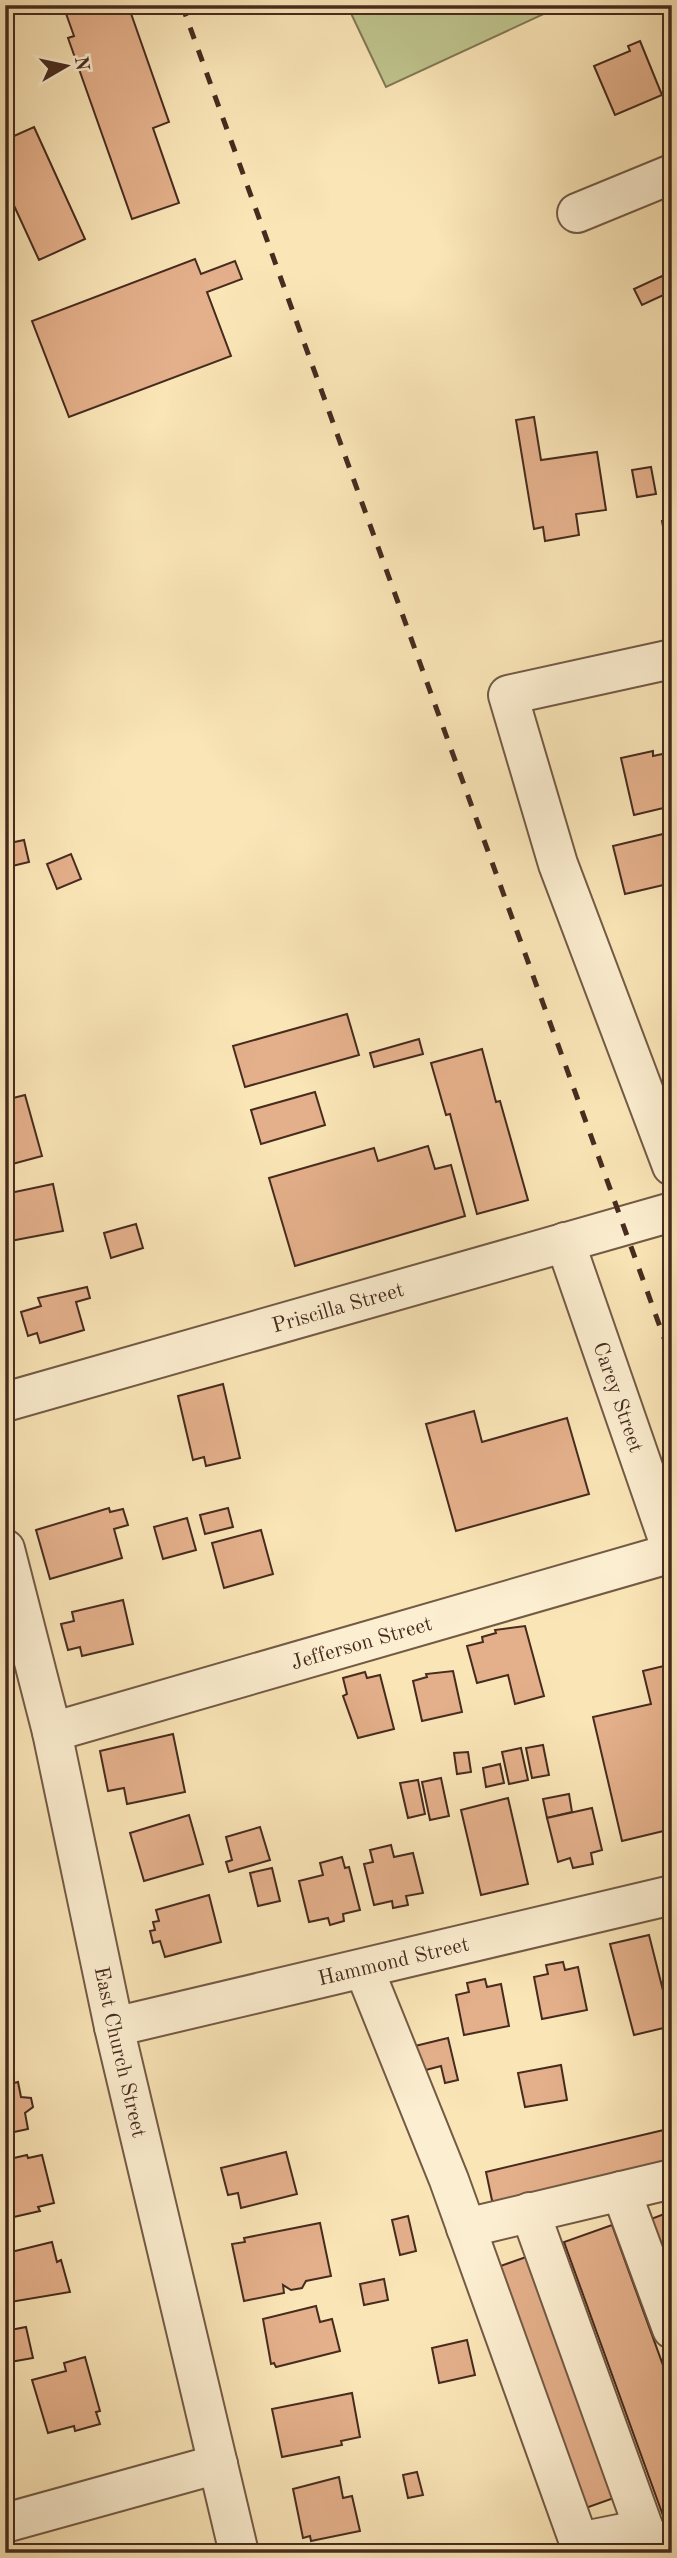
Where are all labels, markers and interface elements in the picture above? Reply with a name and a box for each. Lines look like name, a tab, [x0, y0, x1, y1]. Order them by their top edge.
north arrow	[32, 32, 102, 102]
text: N	[70, 55, 91, 73]
street label: Priscilla Street	[270, 1280, 406, 1337]
street label: Carey Street	[588, 1339, 646, 1455]
street label: Jefferson Street	[289, 1614, 435, 1674]
street label: Hammond Street	[316, 1934, 471, 1990]
street label: East Church Street	[90, 1965, 149, 2140]

